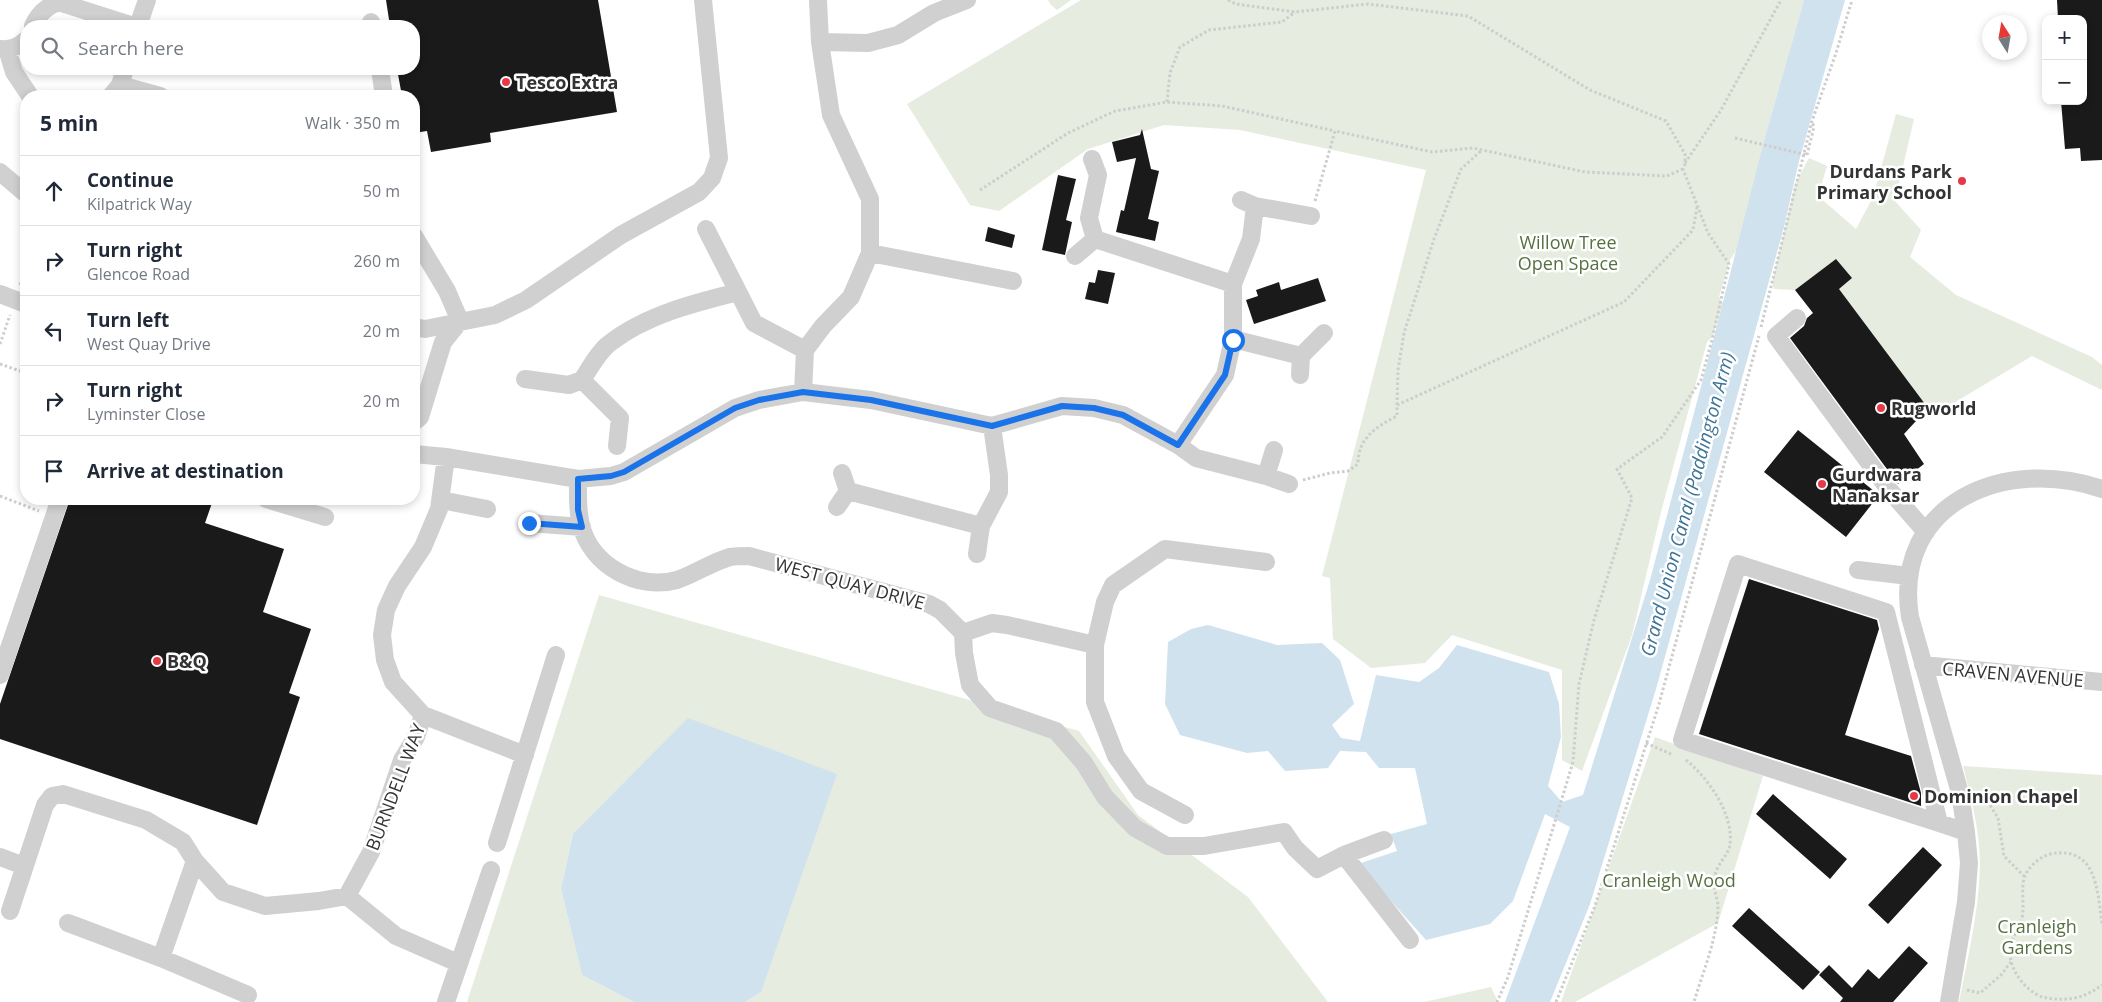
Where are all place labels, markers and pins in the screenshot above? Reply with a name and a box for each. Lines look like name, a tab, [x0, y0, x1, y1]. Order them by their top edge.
place label: Tesco Extra	[516, 70, 618, 94]
marker: Tesco Extra	[500, 76, 512, 88]
place label: Durdans Park Primary School	[1817, 159, 1953, 204]
marker: Durdans Park Primary School	[1956, 175, 1968, 187]
place label: Rugworld	[1891, 396, 1977, 420]
marker: Rugworld	[1875, 402, 1887, 414]
place label: Gurdwara Nanaksar	[1832, 462, 1922, 507]
marker: Gurdwara Nanaksar	[1816, 478, 1828, 490]
place label: B&Q	[167, 649, 207, 673]
marker: B&Q	[151, 655, 163, 667]
place label: Dominion Chapel	[1924, 784, 2078, 808]
marker: Dominion Chapel	[1908, 790, 1920, 802]

